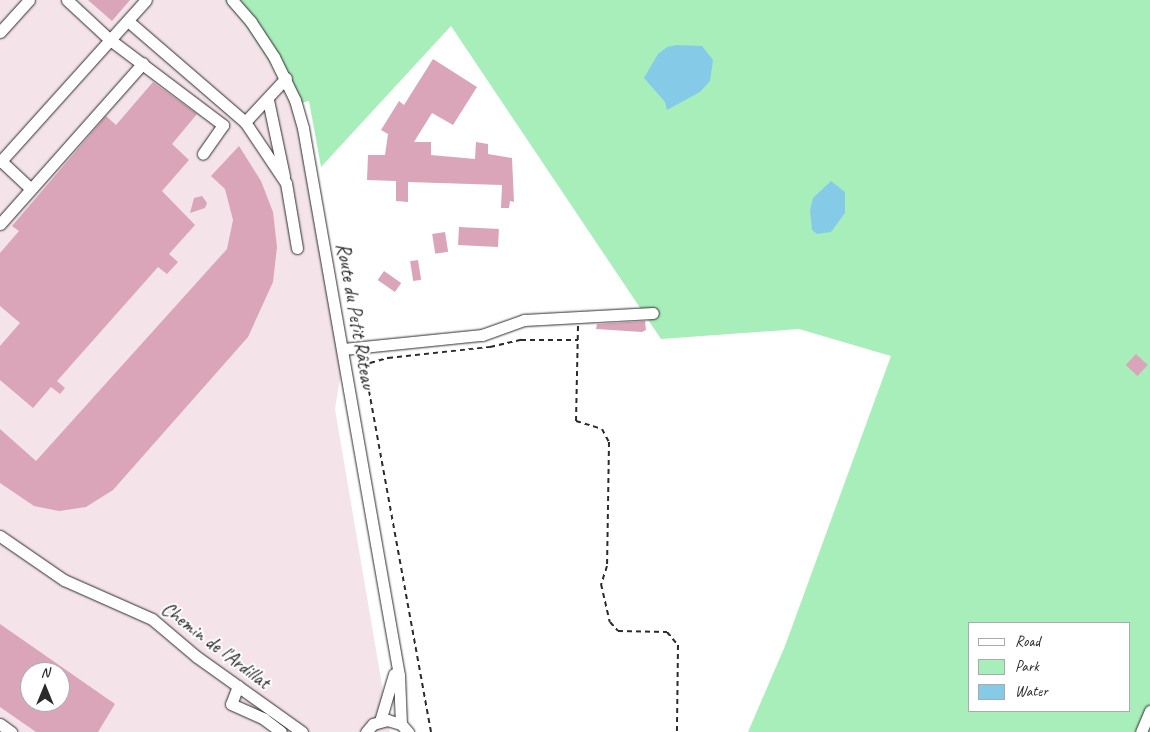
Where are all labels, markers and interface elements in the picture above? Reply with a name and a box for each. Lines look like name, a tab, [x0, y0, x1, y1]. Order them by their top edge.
street label: Route du Petit Râteau	[331, 241, 381, 391]
street label: Chemin de l'Ardillat	[157, 596, 275, 694]
legend	[968, 622, 1130, 712]
text: Road	[1015, 632, 1040, 651]
text: Park	[1015, 657, 1039, 676]
north arrow	[20, 662, 70, 712]
text: N	[41, 664, 49, 681]
text: Water	[1015, 682, 1048, 701]

